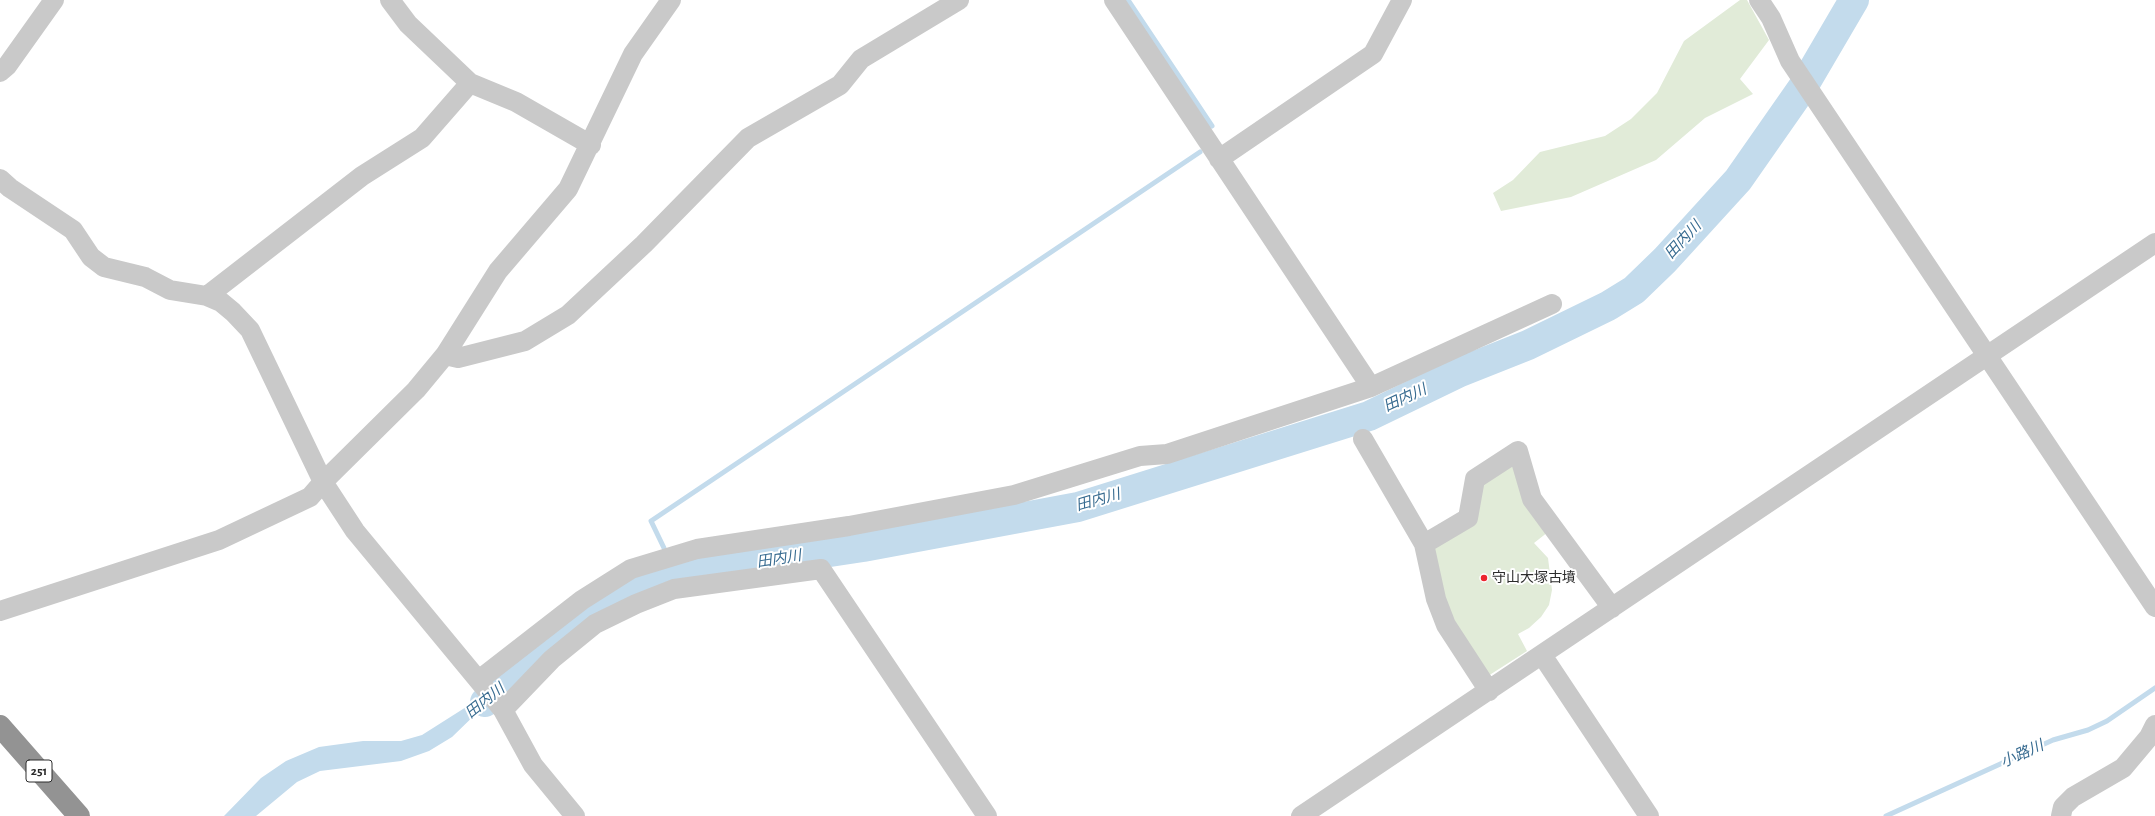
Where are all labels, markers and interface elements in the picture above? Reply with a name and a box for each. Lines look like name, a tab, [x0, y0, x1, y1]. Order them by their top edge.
water label: 田内川	[1661, 217, 1705, 263]
water label: 田内川	[1381, 380, 1429, 416]
water label: 田内川	[1074, 485, 1122, 515]
water label: 田内川	[755, 547, 803, 571]
place label: 守山大塚古墳	[1492, 570, 1576, 586]
marker: 守山大塚古墳	[1479, 573, 1489, 583]
water label: 田内川	[462, 680, 508, 722]
water label: 小路川	[1998, 737, 2046, 771]
road number: 251	[26, 760, 52, 782]

